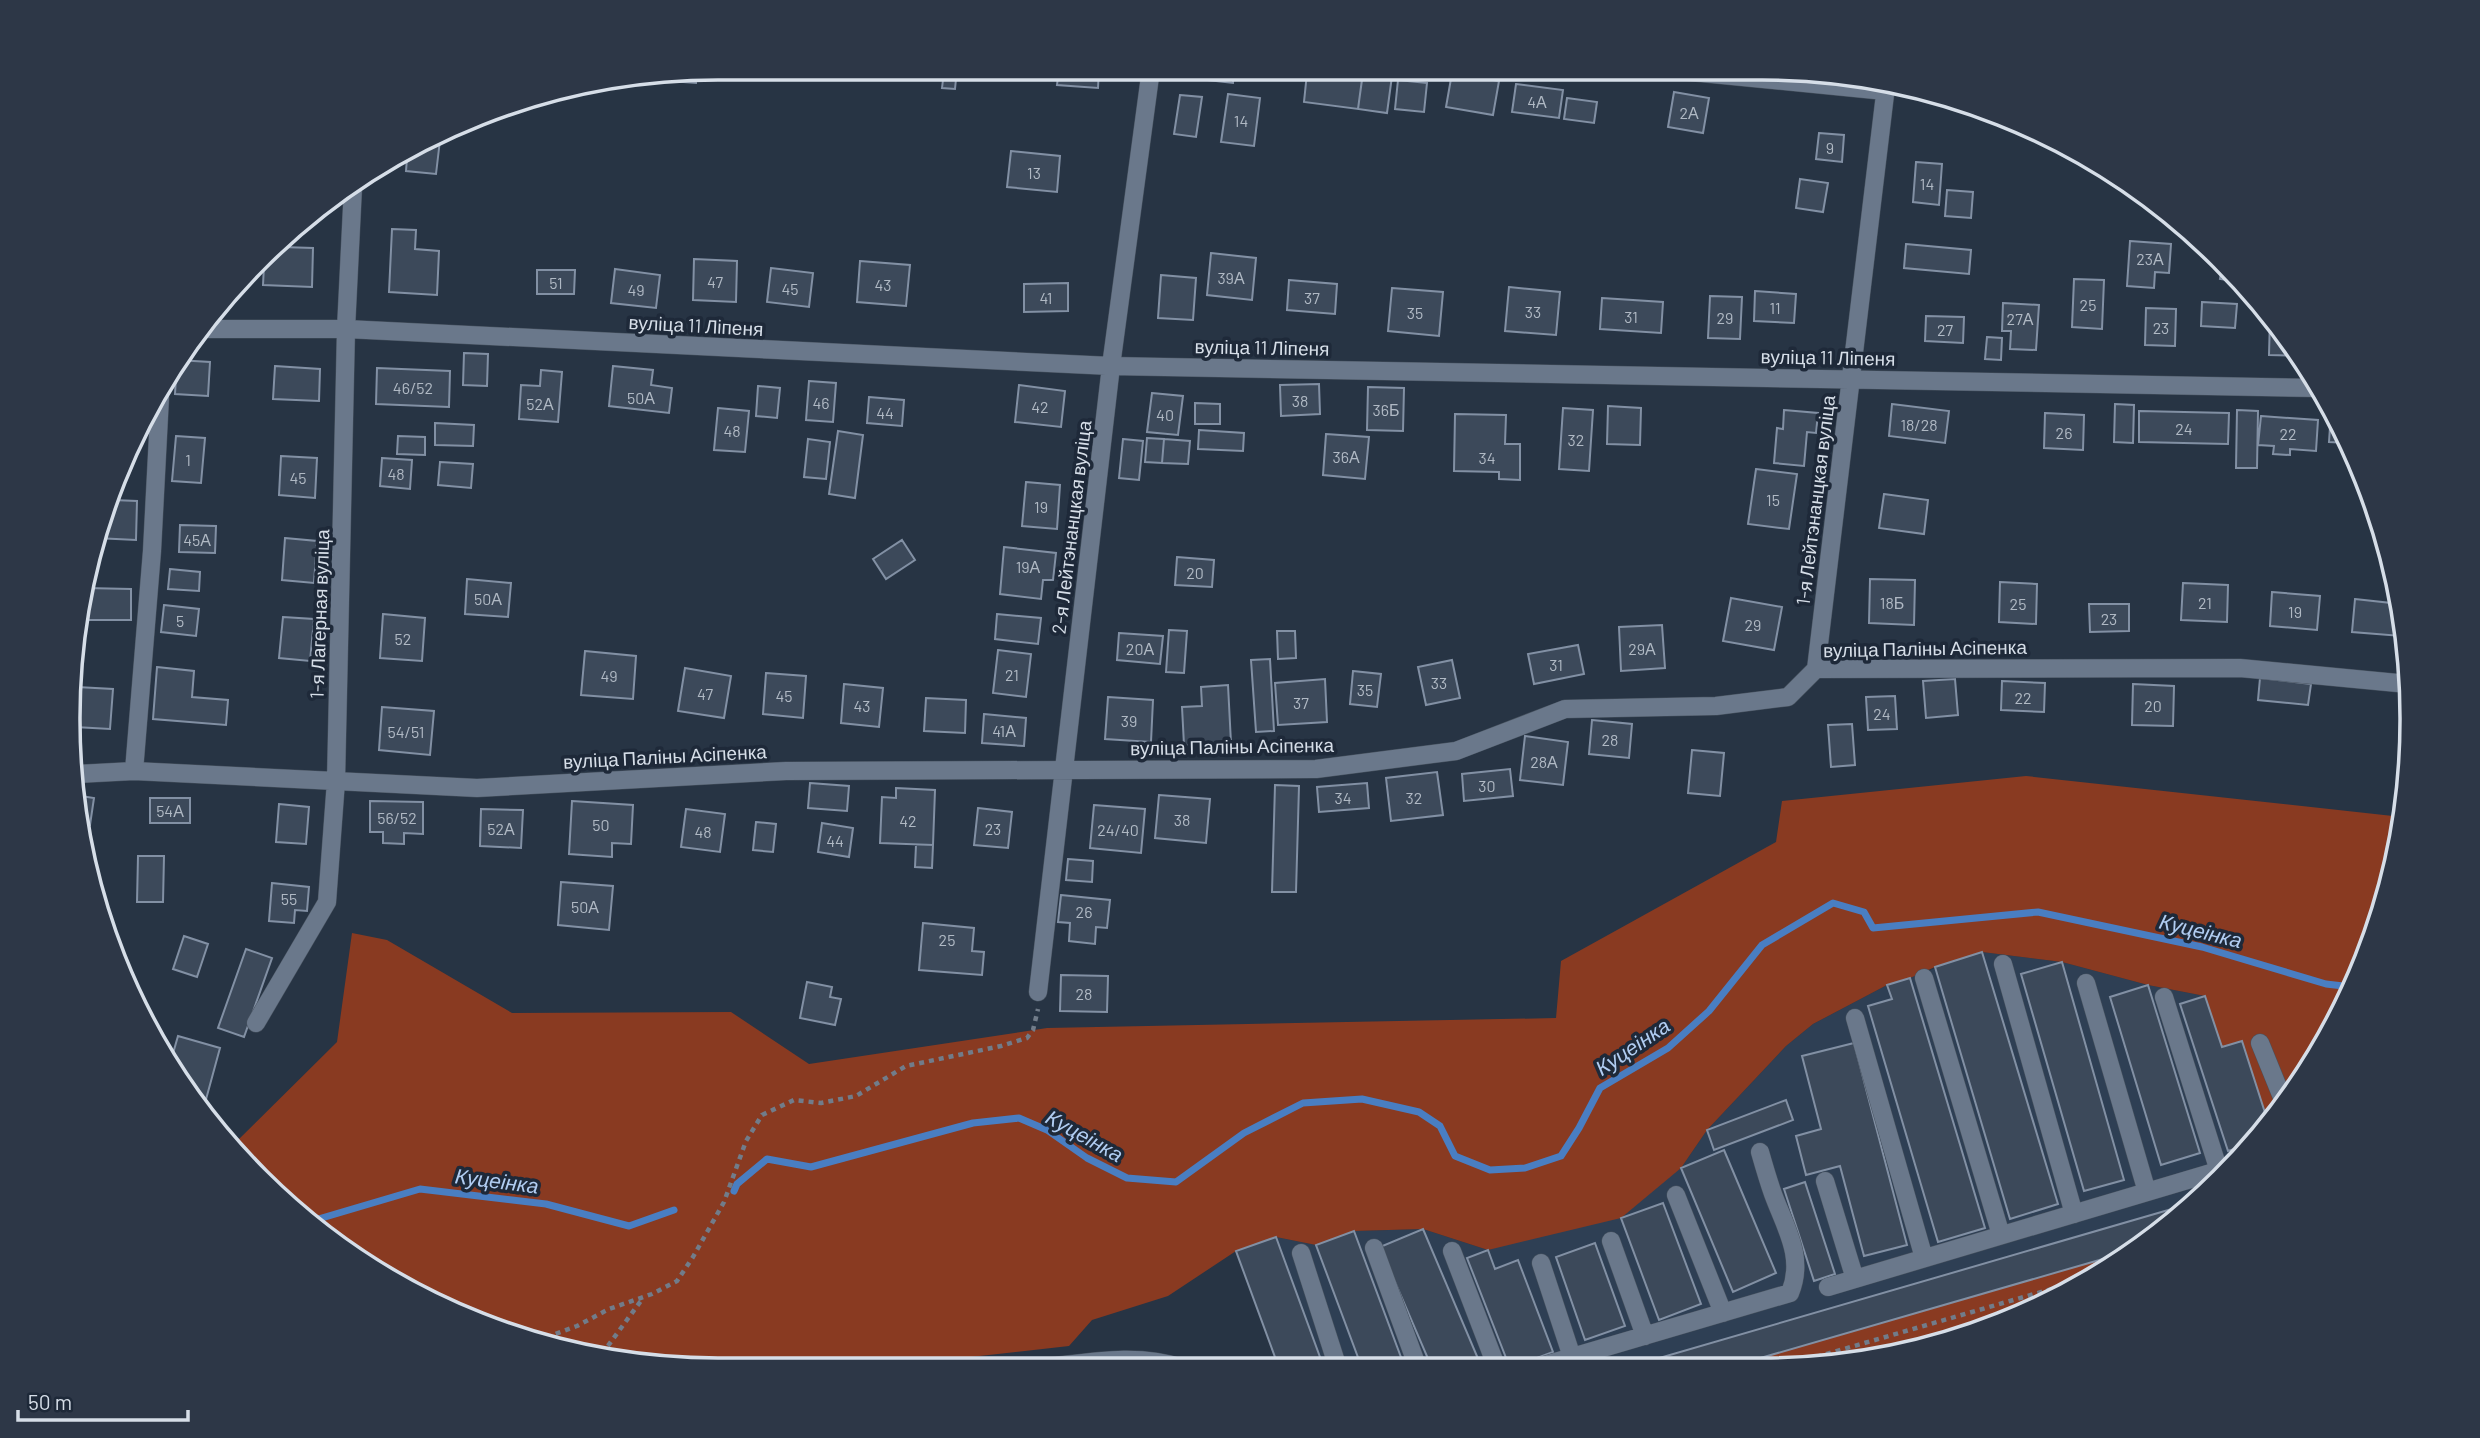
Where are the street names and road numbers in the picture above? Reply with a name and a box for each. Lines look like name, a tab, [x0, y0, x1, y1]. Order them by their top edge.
street label: вуліца 11 Ліпеня	[628, 310, 764, 340]
street label: вуліца 11 Ліпеня	[1194, 334, 1330, 360]
street label: вуліца 11 Ліпеня	[1760, 344, 1896, 370]
street label: 1-я Лейтэнанцкая вуліца	[1791, 393, 1839, 606]
street label: 2-я Лейтэнанцкая вуліца	[1046, 418, 1096, 635]
street label: 1-я Лагерная вуліца	[305, 528, 333, 699]
street label: вуліца Паліны Асіпенка	[1823, 635, 2028, 661]
street label: вуліца Паліны Асіпенка	[1130, 733, 1335, 759]
street label: вуліца Паліны Асіпенка	[563, 739, 768, 773]

